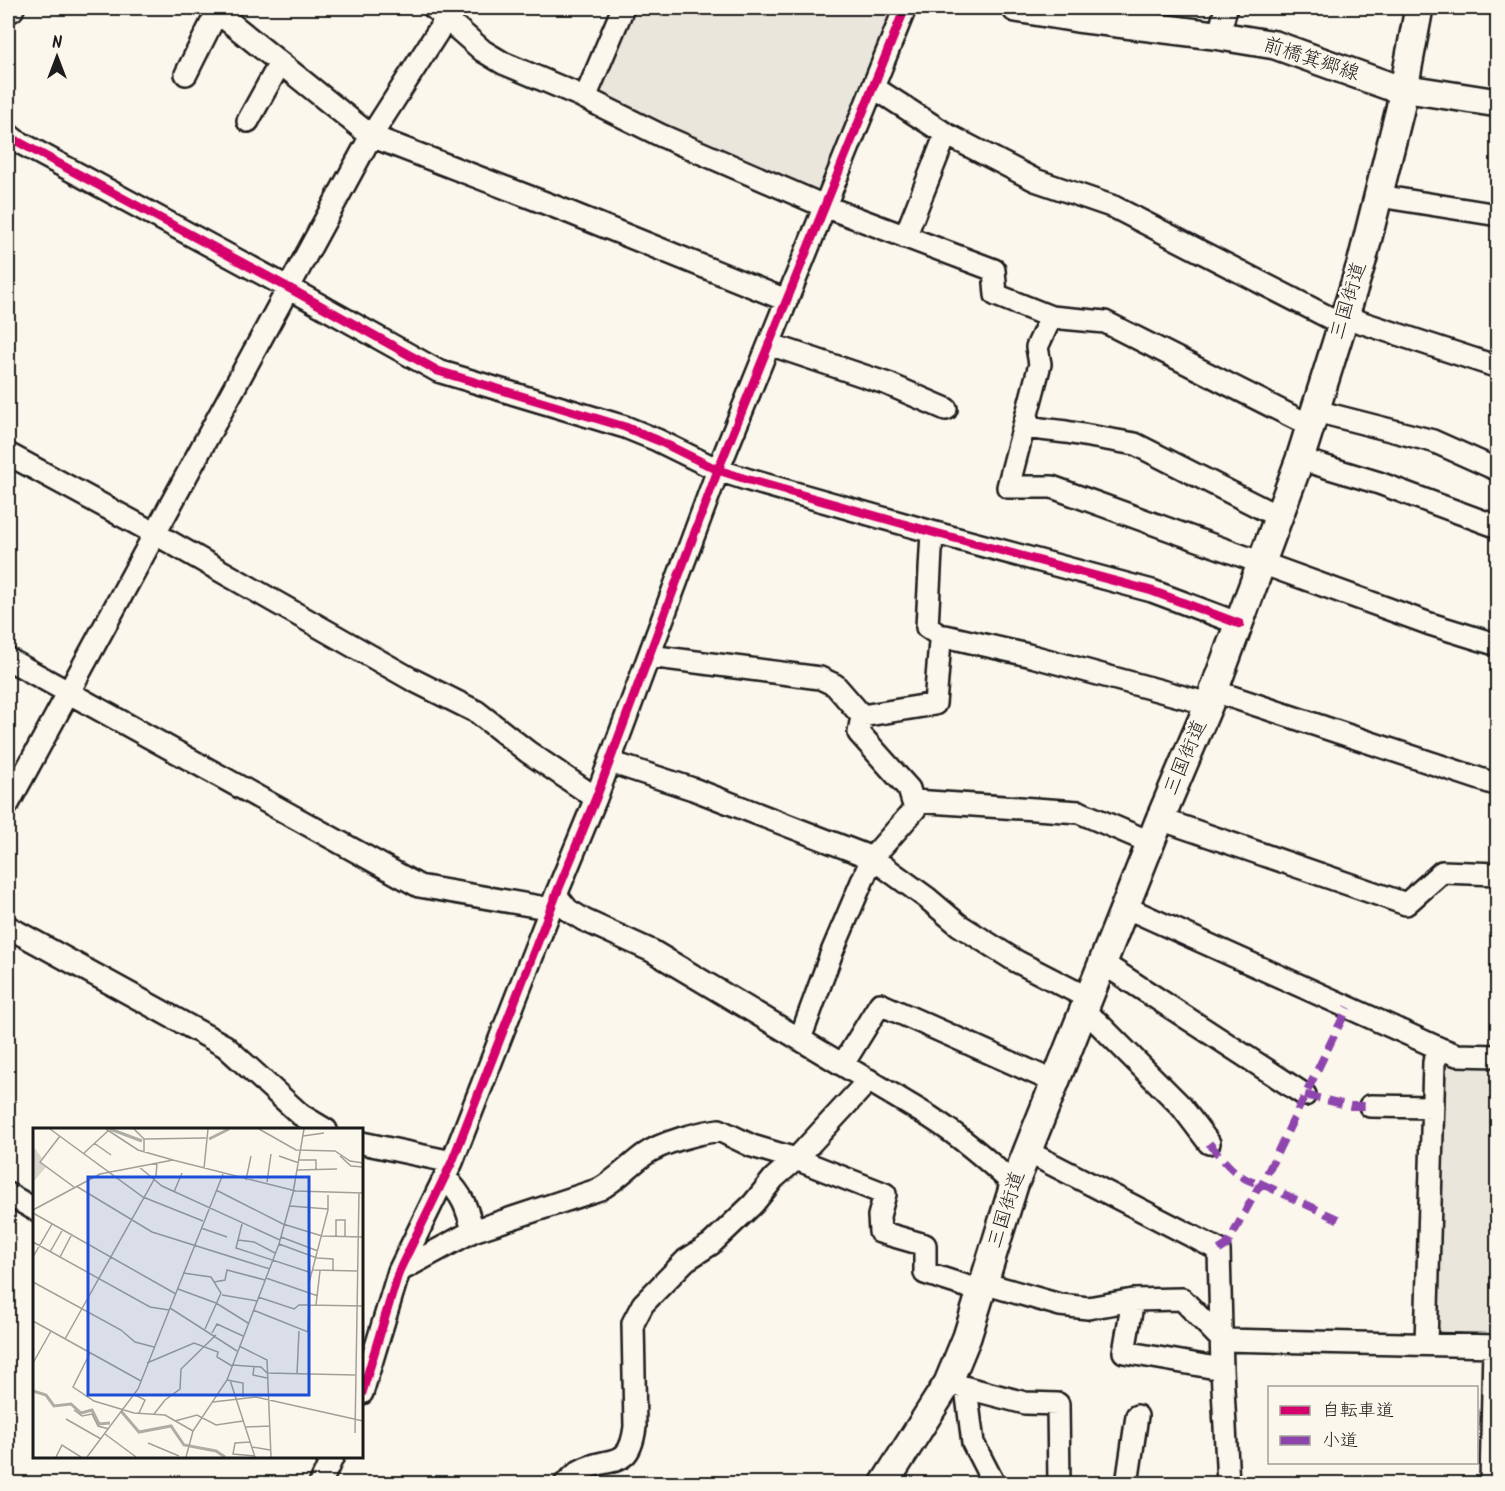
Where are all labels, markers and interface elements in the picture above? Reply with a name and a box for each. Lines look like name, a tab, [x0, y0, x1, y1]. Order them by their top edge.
north arrow	[27, 27, 87, 87]
street label: 前橋箕郷線	[1259, 29, 1363, 91]
text: N	[52, 31, 62, 56]
street label: 三国街道	[1322, 258, 1376, 344]
street label: 三国街道	[1156, 715, 1216, 801]
inset map	[33, 1128, 363, 1458]
street label: 三国街道	[979, 1167, 1035, 1253]
legend	[1268, 1386, 1478, 1464]
text: 自転車道	[1322, 1397, 1394, 1426]
text: 小道	[1322, 1427, 1358, 1456]

